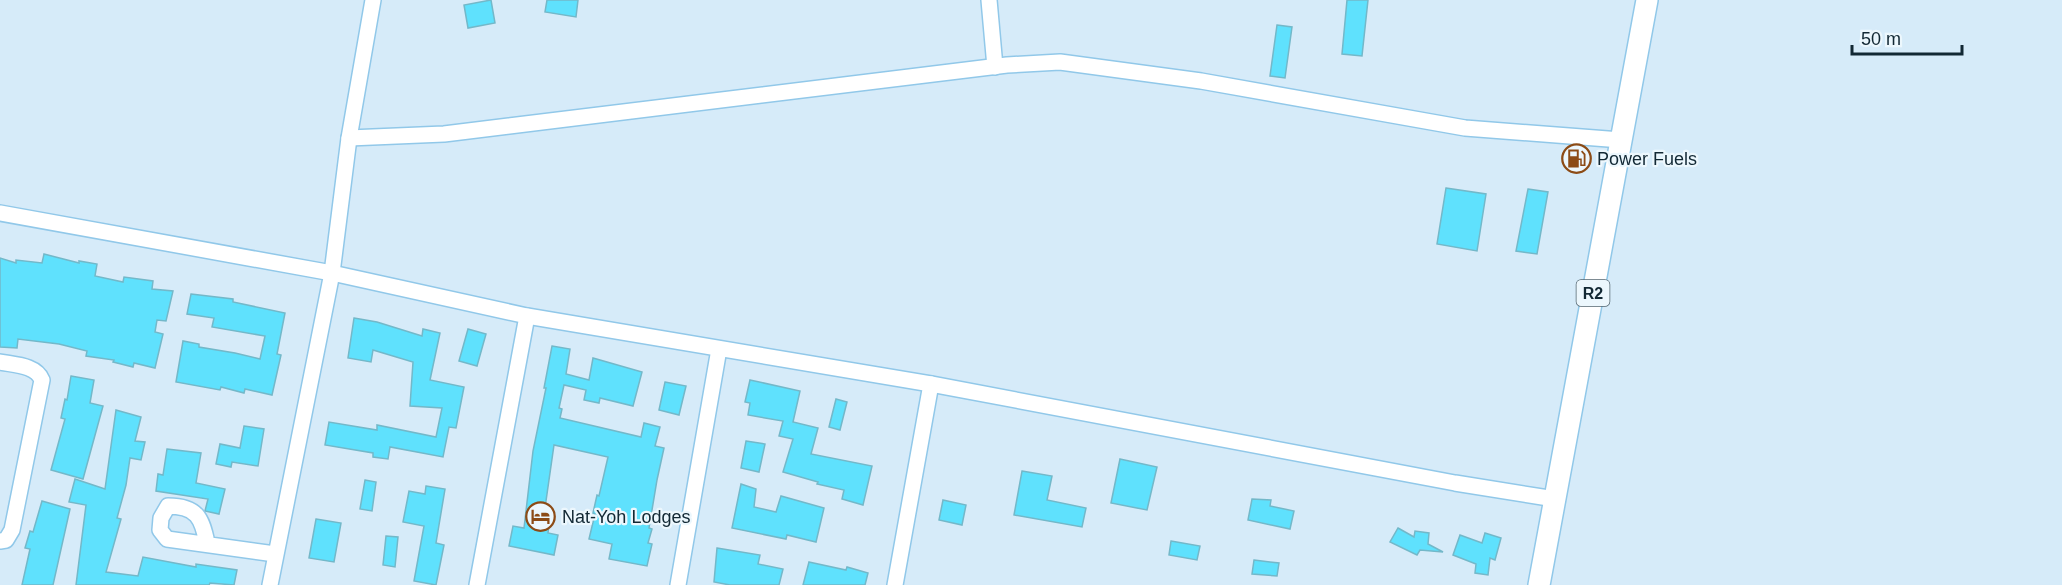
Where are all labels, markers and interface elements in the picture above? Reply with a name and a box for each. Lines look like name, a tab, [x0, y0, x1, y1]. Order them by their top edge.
scale bar	[1852, 18, 1962, 56]
text: 50 m	[1861, 29, 1901, 49]
fuel station icon: Power Fuels	[1560, 143, 1592, 175]
place label: Power Fuels	[1597, 149, 1697, 169]
road number: R2	[1576, 280, 1610, 306]
hotel icon: Nat-Yoh Lodges	[525, 501, 557, 533]
place label: Nat-Yoh Lodges	[562, 507, 690, 527]

